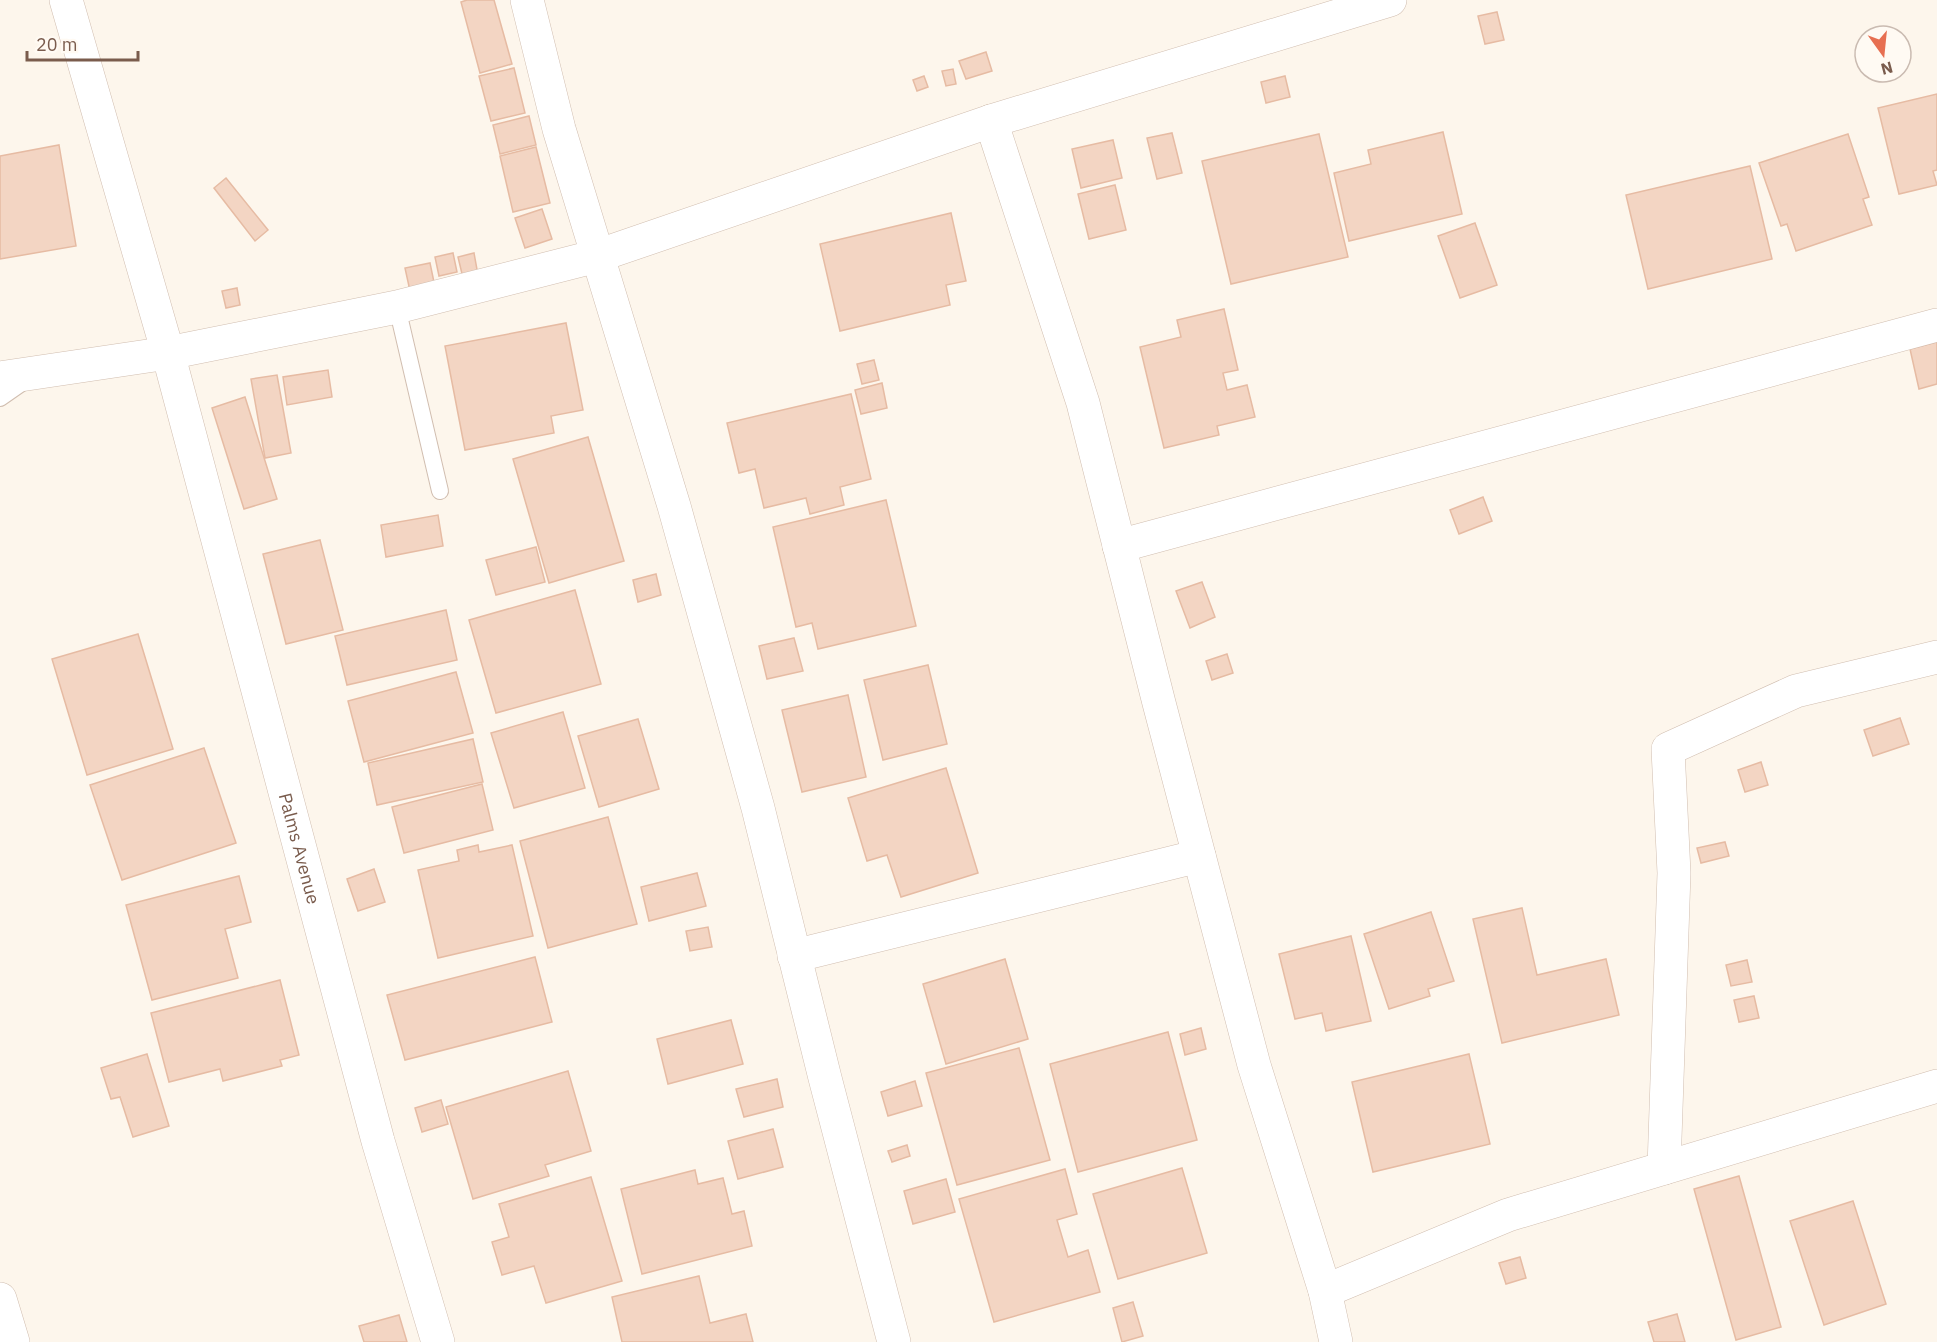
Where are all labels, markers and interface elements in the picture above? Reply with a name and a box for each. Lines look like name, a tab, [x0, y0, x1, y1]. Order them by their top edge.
scale bar	[27, 24, 138, 62]
north arrow	[1853, 24, 1913, 84]
text: 20 m	[36, 33, 78, 56]
text: N	[1879, 57, 1895, 80]
street label: Palms Avenue	[274, 790, 326, 907]

